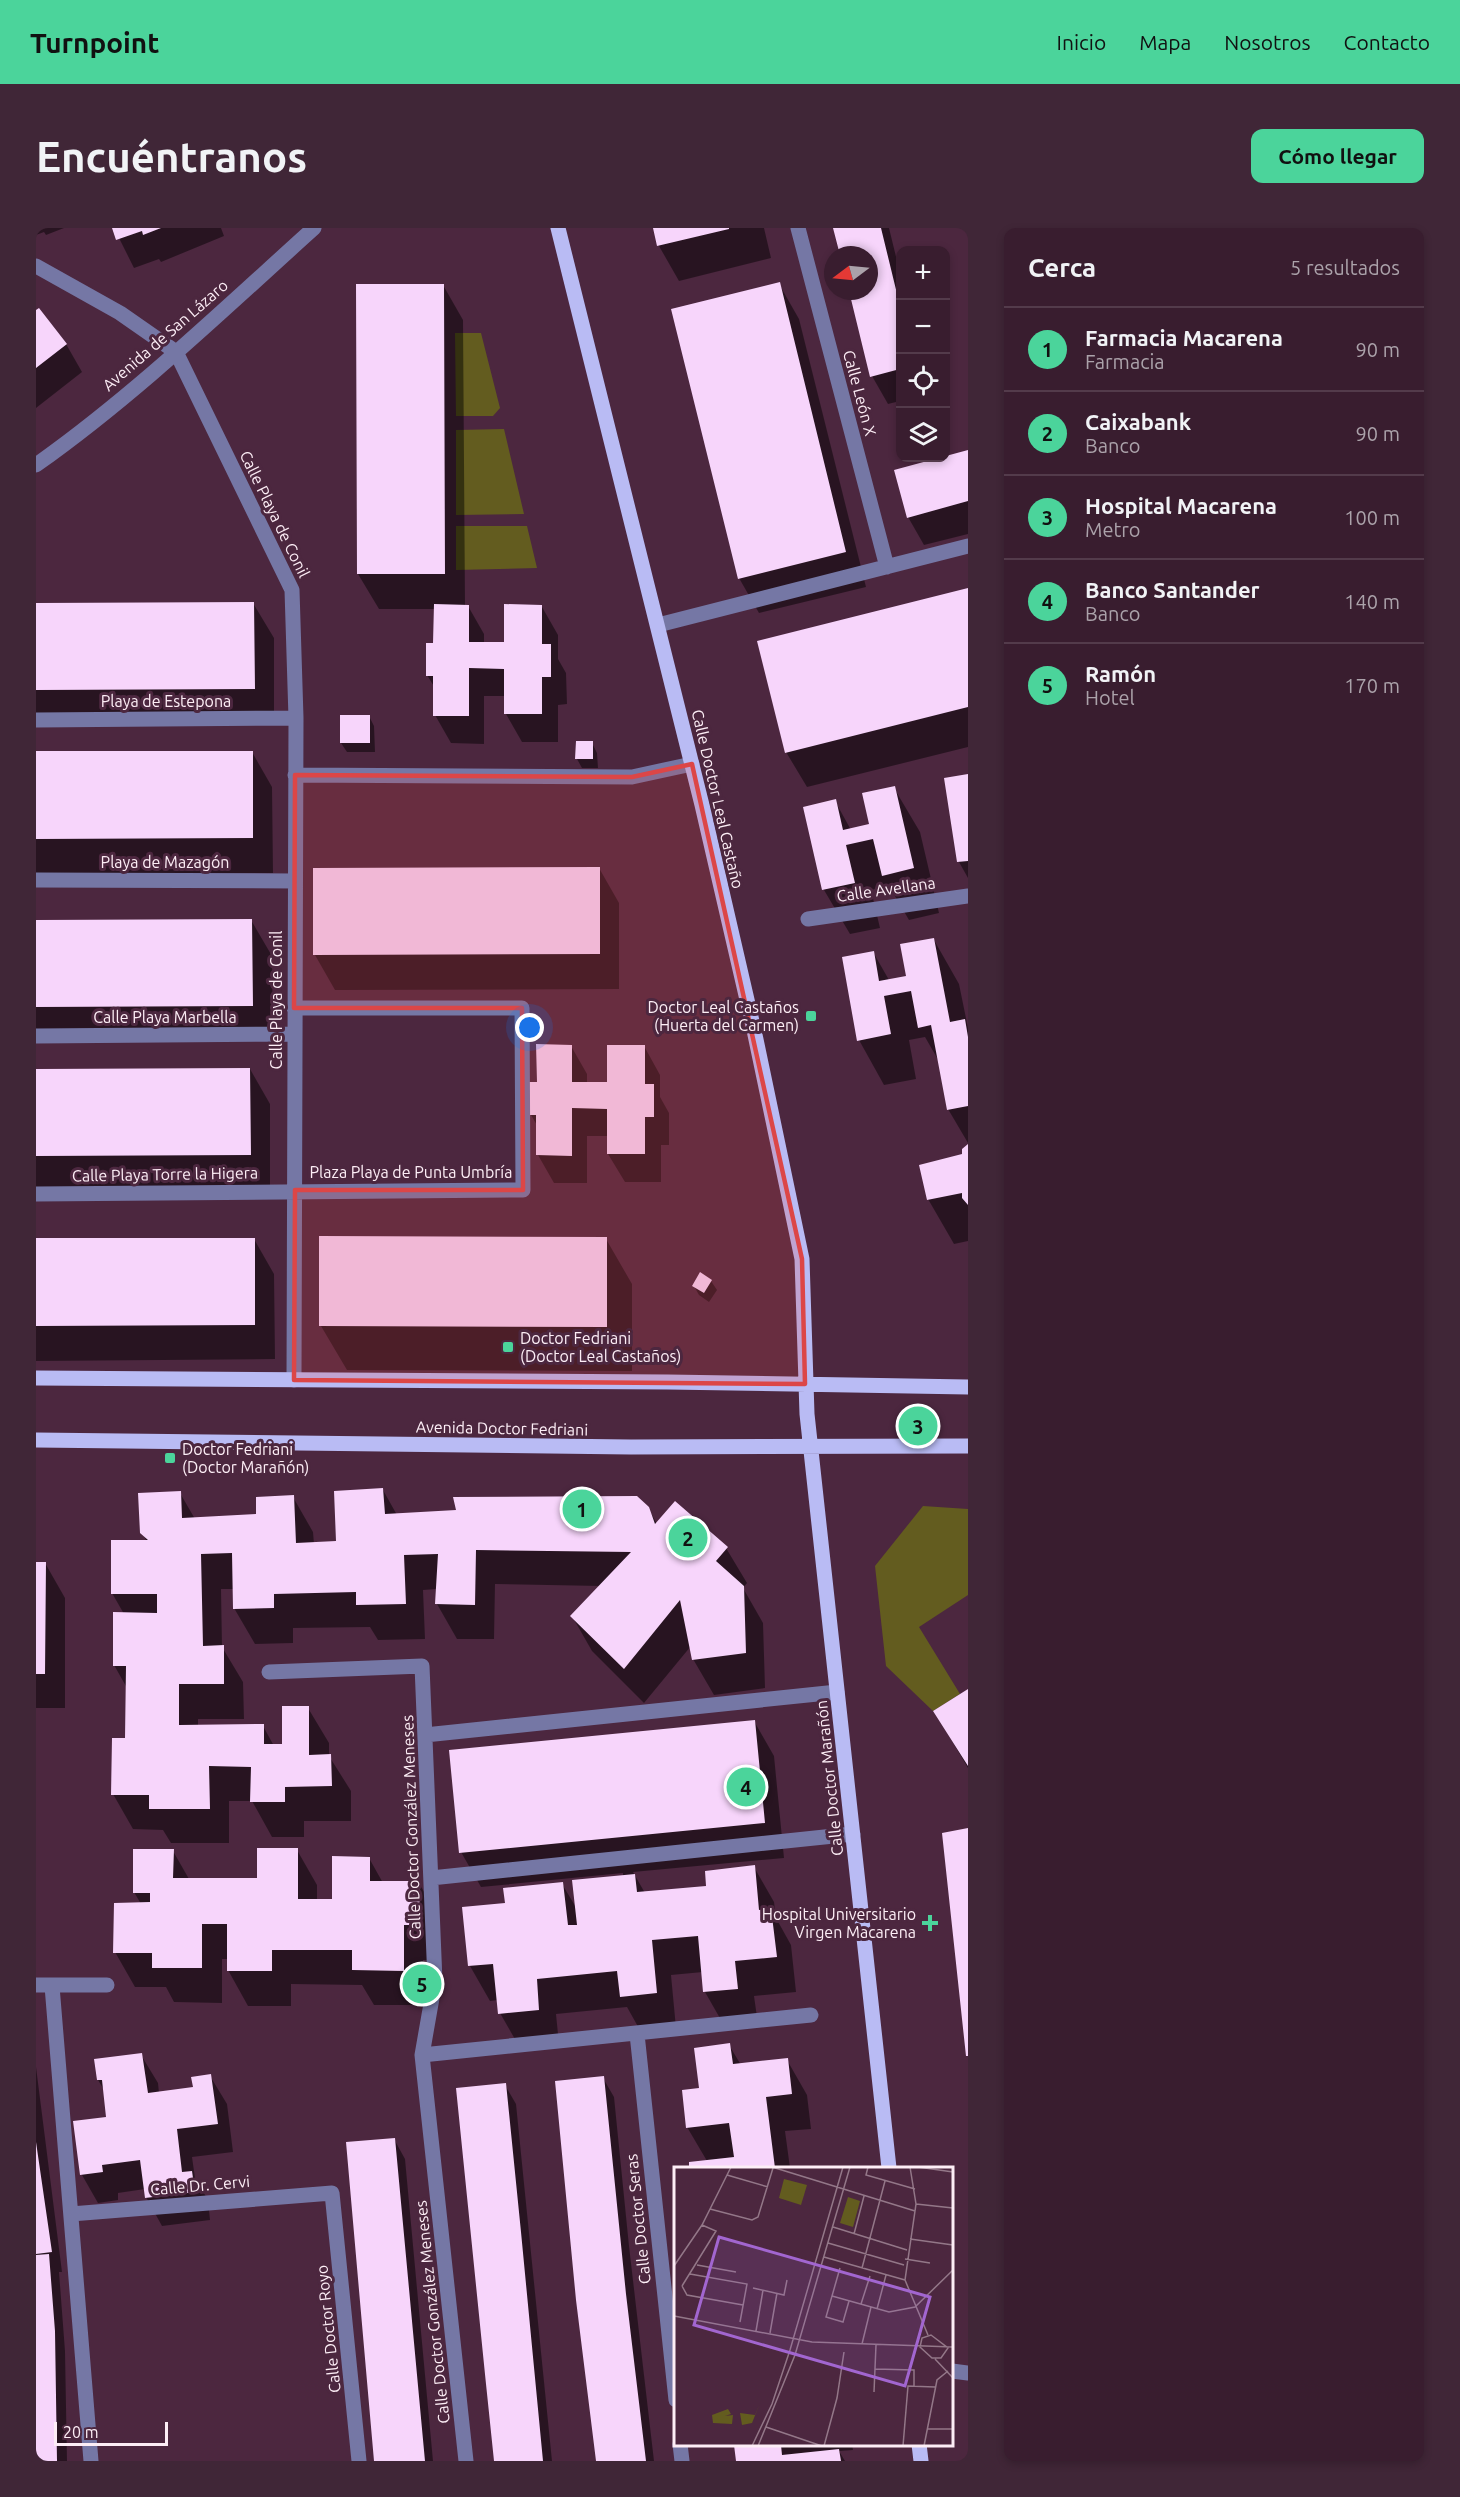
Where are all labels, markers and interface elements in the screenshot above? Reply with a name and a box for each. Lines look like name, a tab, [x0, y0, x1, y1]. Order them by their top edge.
text: Turnpoint	[30, 27, 159, 58]
text: Inicio	[1057, 30, 1106, 54]
text: Mapa	[1139, 30, 1191, 54]
text: Nosotros	[1224, 30, 1311, 54]
text: Contacto	[1344, 30, 1430, 54]
button: Cómo llegar	[1251, 129, 1424, 183]
text: Encuéntranos	[36, 133, 307, 180]
north arrow	[824, 246, 878, 300]
map controls	[896, 246, 950, 462]
button: +	[896, 246, 950, 300]
text: Cerca	[1028, 253, 1096, 282]
text: 5 resultados	[1290, 256, 1400, 279]
street label: Avenida de San Lázaro	[99, 276, 231, 394]
button: −	[896, 300, 950, 354]
text: Farmacia Macarena	[1085, 325, 1283, 350]
text: 1	[1042, 338, 1053, 361]
text: 90 m	[1356, 338, 1400, 361]
street label: Calle León X	[840, 348, 880, 438]
text: Farmacia	[1085, 350, 1165, 373]
button: locate	[896, 354, 950, 408]
button: layers	[896, 408, 950, 462]
text: Caixabank	[1085, 409, 1191, 434]
text: 2	[1042, 422, 1053, 445]
text: 90 m	[1356, 422, 1400, 445]
text: Banco	[1085, 434, 1140, 457]
street label: Calle Playa de Conil	[236, 448, 314, 580]
text: Hospital Macarena	[1085, 493, 1277, 518]
text: 3	[1042, 506, 1053, 529]
text: 100 m	[1344, 506, 1400, 529]
text: Metro	[1085, 518, 1141, 541]
text: Banco Santander	[1085, 577, 1260, 602]
text: 4	[1042, 590, 1053, 613]
text: 140 m	[1344, 590, 1400, 613]
text: Banco	[1085, 602, 1140, 625]
text: Ramón	[1085, 661, 1156, 686]
text: 5	[1042, 674, 1053, 697]
text: 170 m	[1344, 674, 1400, 697]
text: Hotel	[1085, 686, 1135, 709]
street label: Playa de Estepona	[101, 692, 231, 710]
street label: Calle Doctor Leal Castaño	[689, 708, 747, 890]
street label: Playa de Mazagón	[101, 853, 229, 871]
street label: Calle Avellana	[835, 873, 937, 905]
street label: Calle Playa de Conil	[267, 931, 285, 1069]
place label: Doctor Leal Castaños (Huerta del Carmen)	[648, 998, 799, 1035]
street label: Calle Playa Marbella	[93, 1008, 237, 1026]
marker: Doctor Leal Castaños (Huerta del Carmen)	[804, 1009, 818, 1023]
your location	[515, 1013, 544, 1042]
street label: Calle Playa Torre la Higera	[72, 1163, 258, 1185]
street label: Plaza Playa de Punta Umbría	[310, 1163, 512, 1181]
place label: Doctor Fedriani (Doctor Leal Castaños)	[520, 1329, 681, 1366]
marker: Doctor Fedriani (Doctor Leal Castaños)	[501, 1340, 515, 1354]
pin: 3	[898, 1404, 938, 1448]
street label: Avenida Doctor Fedriani	[416, 1417, 588, 1439]
place label: Doctor Fedriani (Doctor Marañón)	[182, 1440, 309, 1477]
marker: Doctor Fedriani (Doctor Marañón)	[163, 1451, 177, 1465]
pin: 1	[562, 1486, 602, 1532]
pin: 2	[668, 1516, 708, 1560]
street label: Calle Doctor Marañón	[812, 1699, 846, 1857]
street label: Calle Doctor González Meneses	[398, 1714, 424, 1939]
pin: 4	[726, 1764, 766, 1810]
place label: Hospital Universitario Virgen Macarena	[762, 1905, 916, 1941]
marker: Hospital Universitario Virgen Macarena	[921, 1914, 939, 1932]
pin: 5	[402, 1962, 442, 2006]
street label: Calle Doctor Seras	[622, 2153, 654, 2285]
inset map	[674, 2167, 953, 2446]
street label: Calle Dr. Cervi	[149, 2172, 251, 2198]
street label: Calle Doctor González Meneses	[411, 2199, 453, 2425]
street label: Calle Doctor Royo	[312, 2264, 344, 2394]
scale bar	[54, 2419, 168, 2446]
text: 20 m	[63, 2423, 99, 2441]

